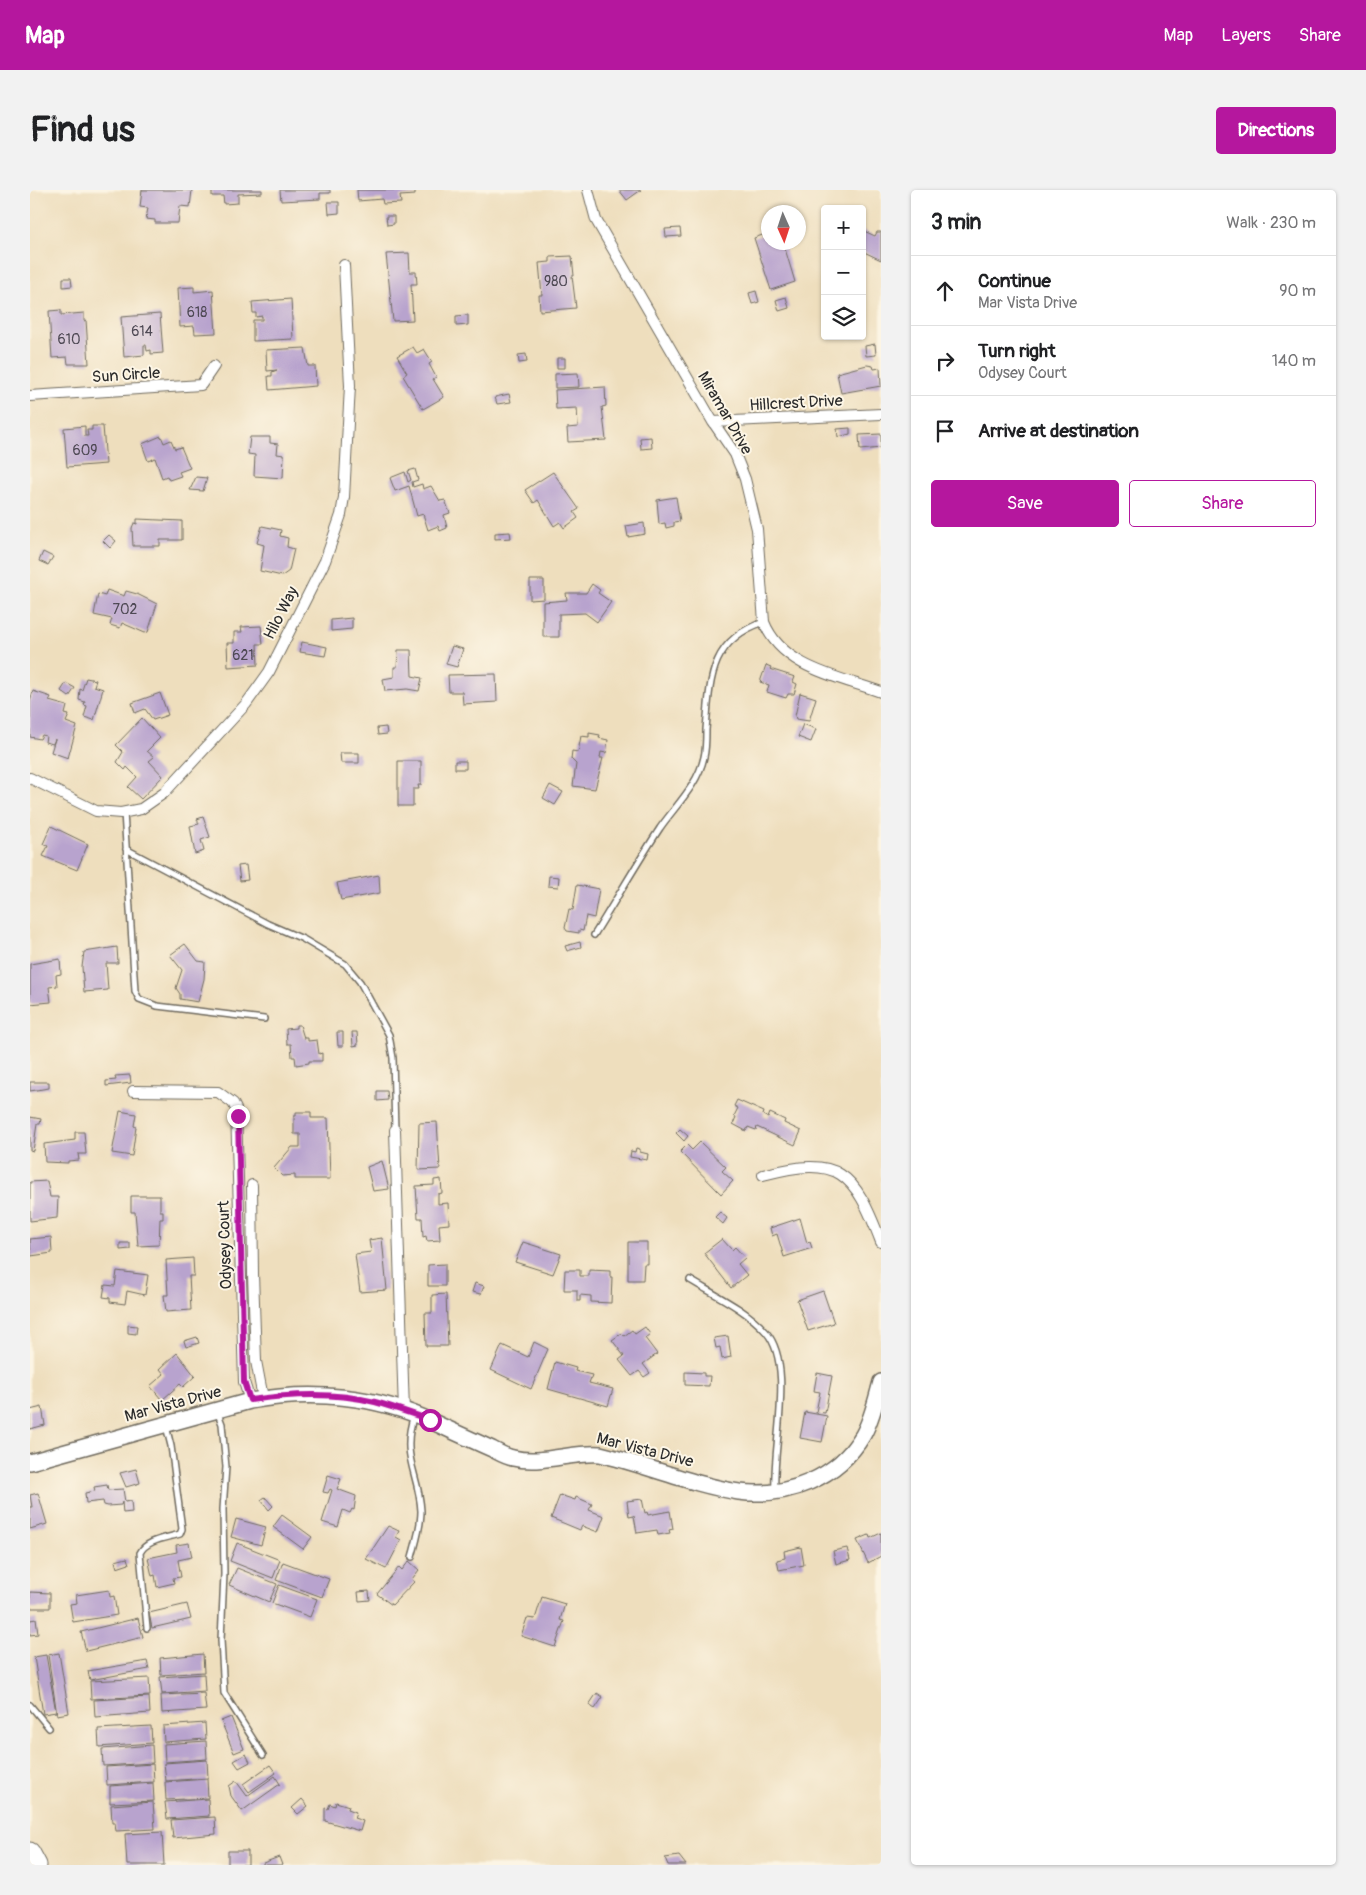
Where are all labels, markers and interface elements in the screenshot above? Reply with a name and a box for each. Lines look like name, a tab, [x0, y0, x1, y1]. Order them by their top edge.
text: Map	[25, 21, 65, 50]
text: Map	[1164, 24, 1193, 47]
text: Layers	[1221, 24, 1271, 47]
text: Share	[1299, 24, 1341, 47]
button: Directions	[1216, 107, 1336, 154]
text: Find us	[30, 108, 135, 152]
north arrow	[761, 205, 806, 250]
map controls	[821, 205, 866, 340]
button: +	[821, 205, 866, 250]
text: 3 min	[931, 209, 981, 236]
text: Walk · 230 m	[1226, 213, 1316, 233]
button: −	[821, 250, 866, 295]
text: Continue	[978, 269, 1051, 293]
house number: 980	[544, 273, 568, 290]
icon: ahead	[931, 277, 959, 305]
text: 90 m	[1279, 281, 1316, 301]
text: Mar Vista Drive	[978, 293, 1077, 313]
button: layers	[821, 295, 866, 340]
house number: 618	[187, 304, 207, 321]
house number: 614	[131, 323, 153, 340]
house number: 610	[57, 331, 81, 348]
text: Turn right	[978, 339, 1056, 363]
icon: right	[931, 347, 959, 375]
text: 140 m	[1272, 351, 1316, 371]
street label: Sun Circle	[91, 363, 161, 387]
text: Odysey Court	[978, 363, 1067, 383]
street label: Miramar Drive	[693, 368, 757, 458]
street label: Hillcrest Drive	[749, 391, 843, 415]
icon: arrive	[931, 417, 959, 445]
text: Arrive at destination	[978, 419, 1139, 443]
house number: 609	[73, 442, 97, 459]
button: Save	[931, 480, 1119, 527]
button: Share	[1129, 480, 1316, 527]
street label: Hilo Way	[259, 583, 303, 643]
house number: 702	[113, 601, 138, 618]
house number: 621	[232, 647, 254, 664]
route end	[227, 1105, 250, 1128]
street label: Odysey Court	[213, 1200, 237, 1290]
street label: Mar Vista Drive	[122, 1381, 224, 1427]
route start	[419, 1409, 442, 1432]
street label: Mar Vista Drive	[594, 1428, 696, 1472]

